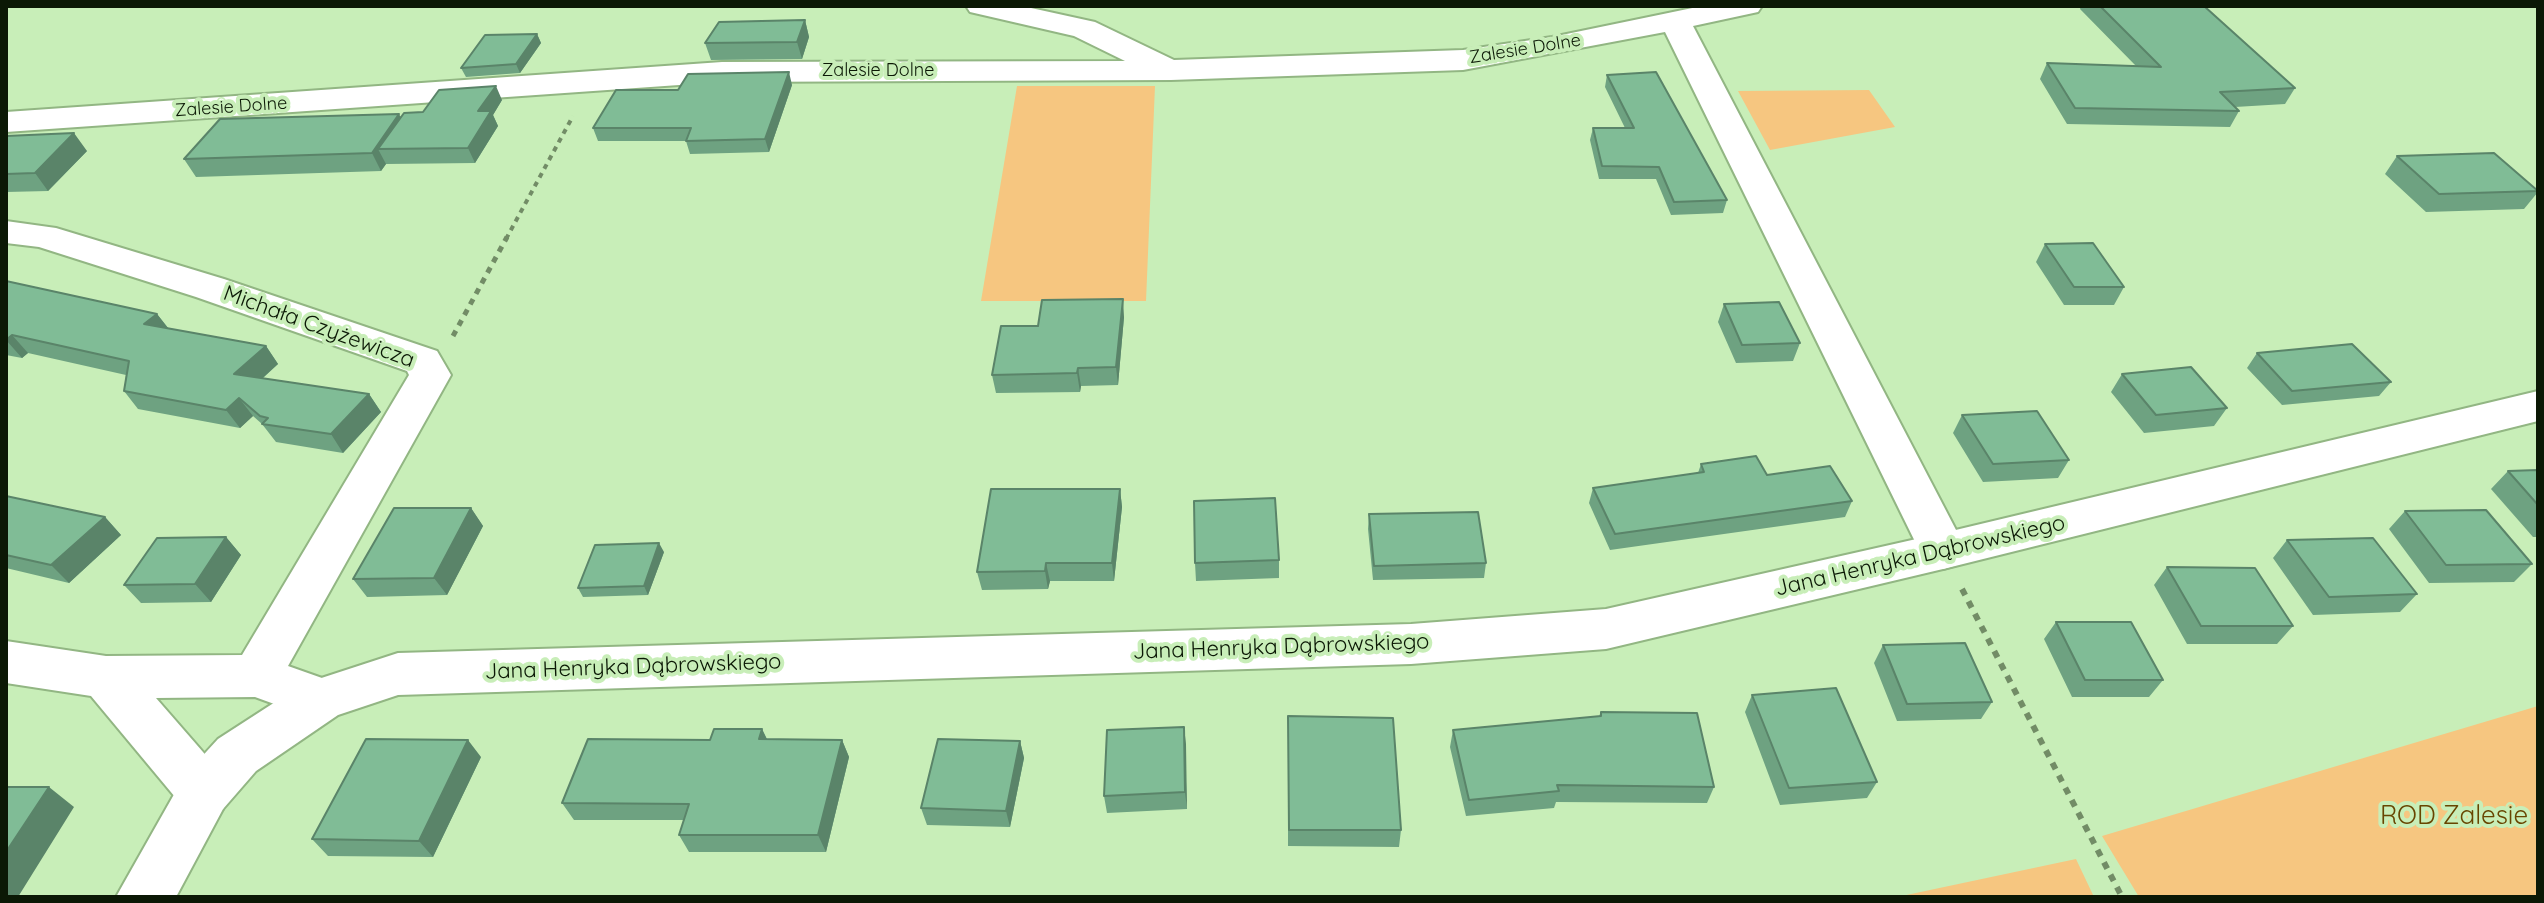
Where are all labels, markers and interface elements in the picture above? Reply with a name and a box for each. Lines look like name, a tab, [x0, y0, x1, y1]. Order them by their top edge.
street label: Zalesie Dolne	[1468, 30, 1582, 68]
street label: Zalesie Dolne	[822, 60, 934, 82]
street label: Zalesie Dolne	[174, 92, 288, 122]
street label: Michała Czyżewicza	[220, 280, 418, 374]
street label: Jana Henryka Dąbrowskiego	[1772, 510, 2068, 602]
street label: Jana Henryka Dąbrowskiego	[1132, 629, 1430, 665]
street label: Jana Henryka Dąbrowskiego	[484, 649, 782, 685]
park label: ROD Zalesie	[2380, 800, 2528, 832]

